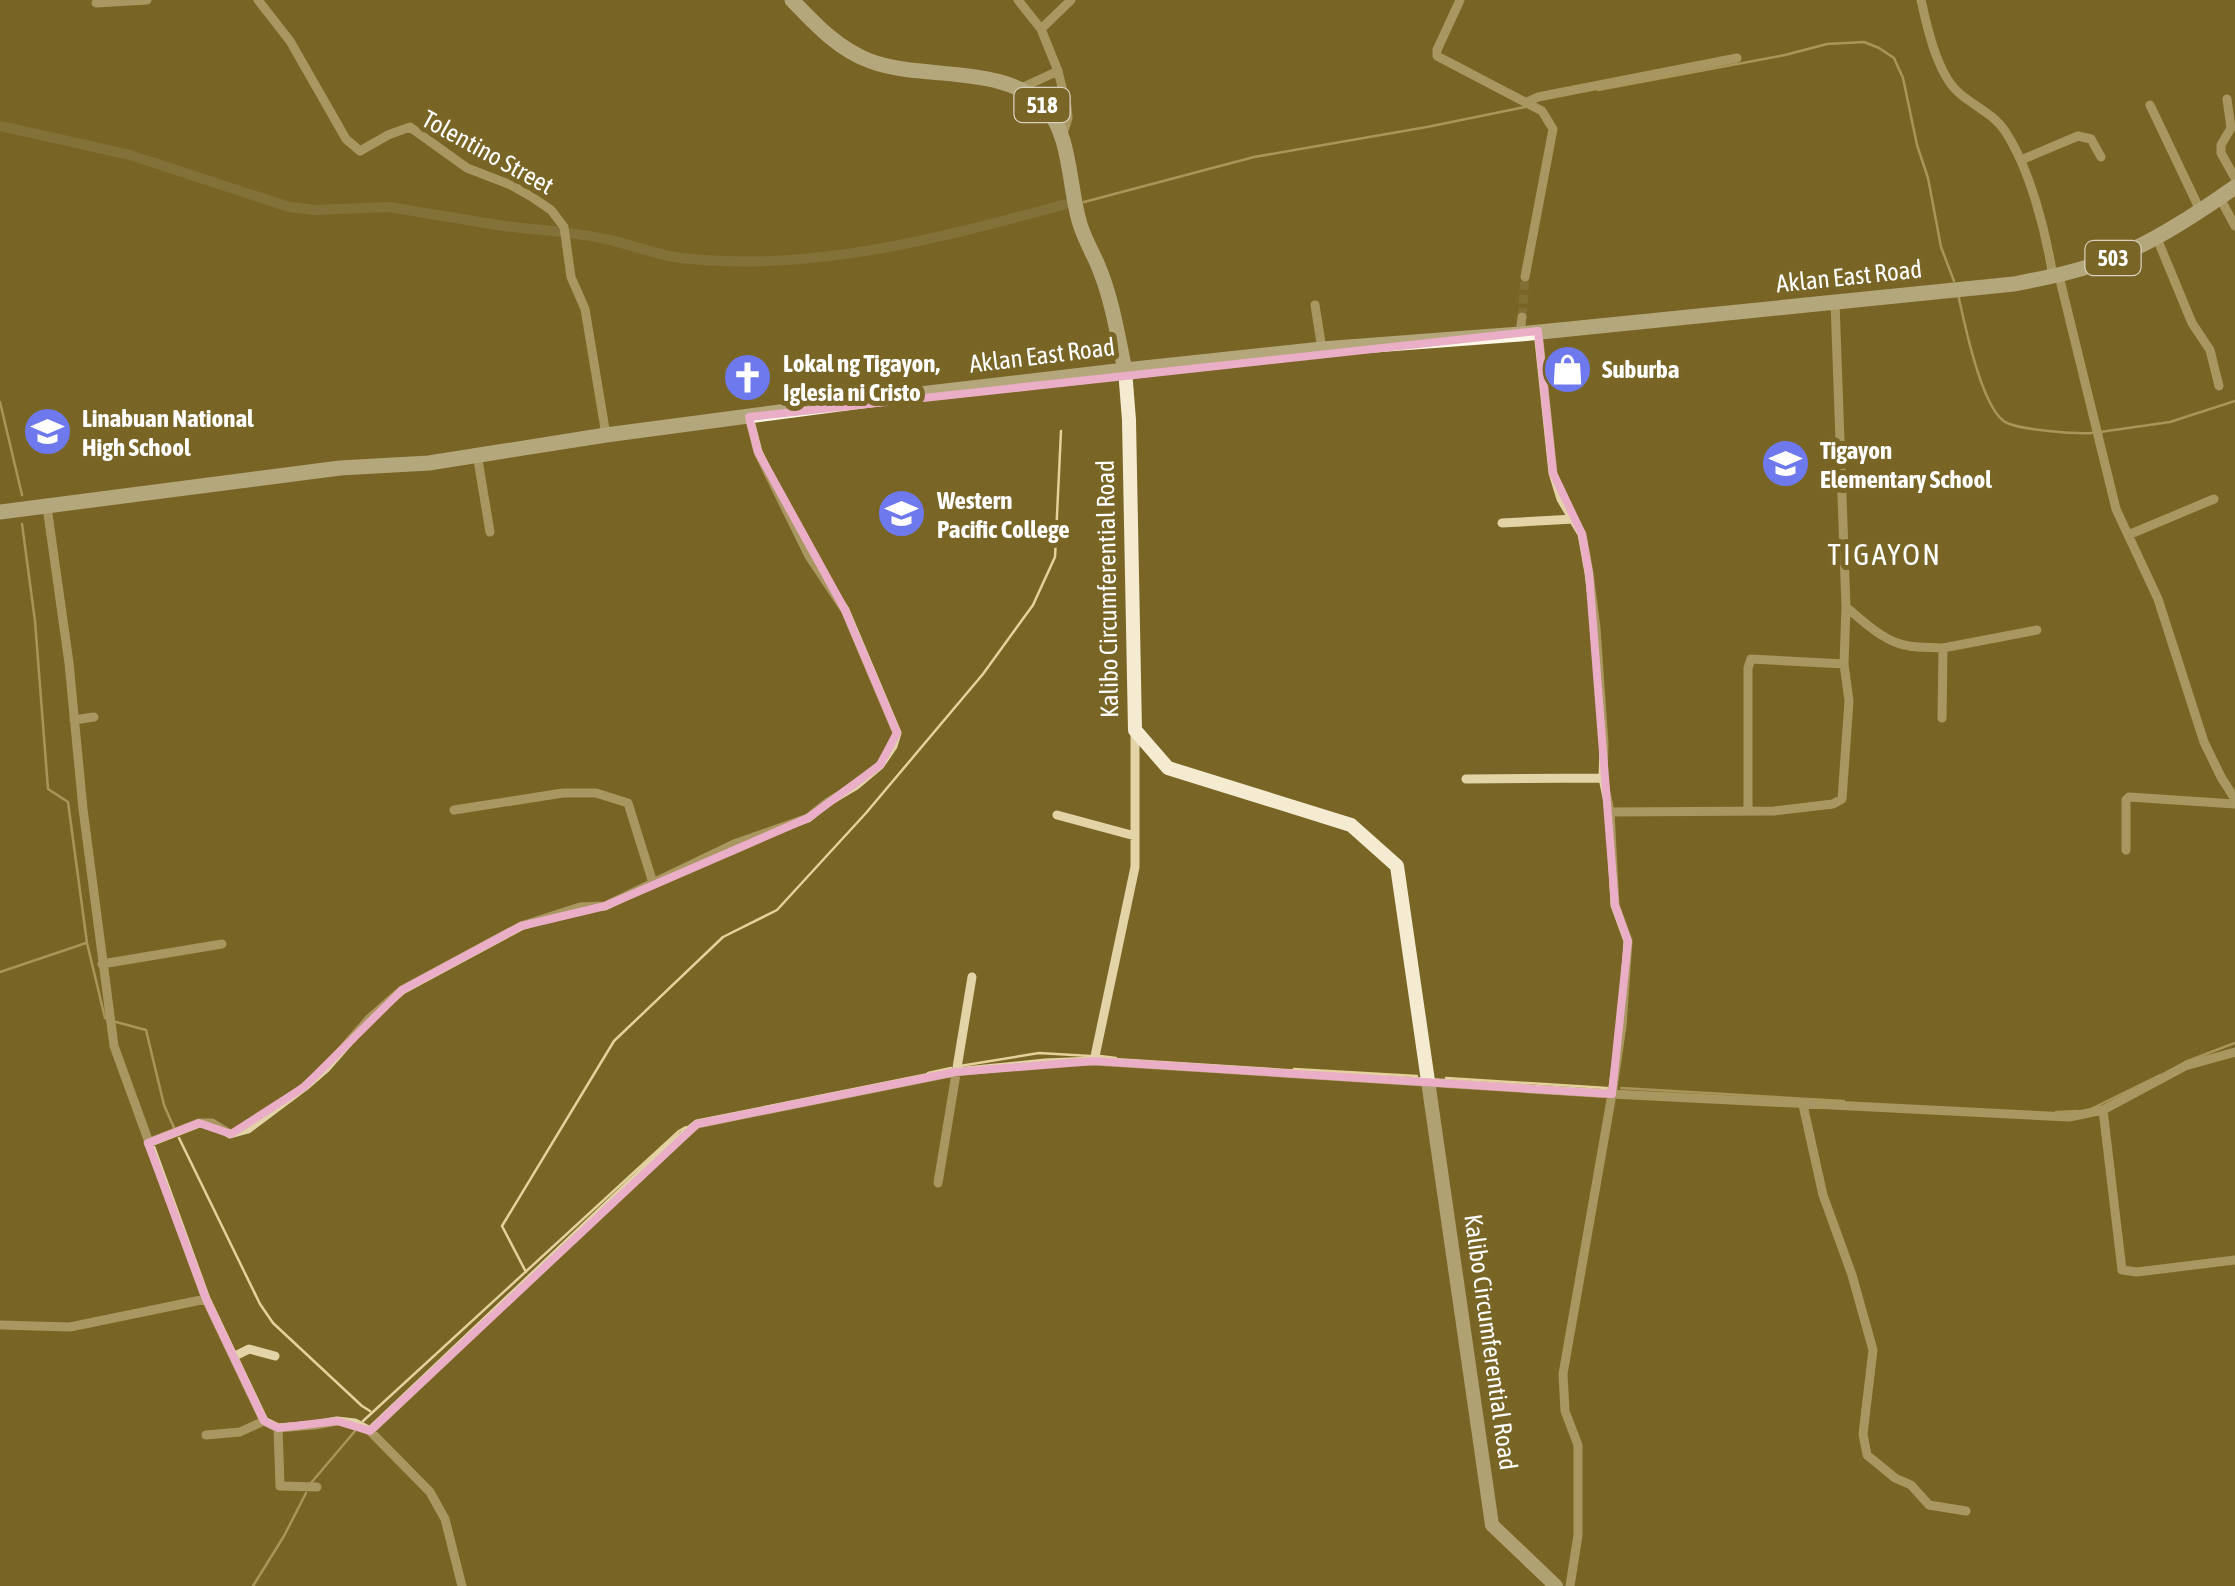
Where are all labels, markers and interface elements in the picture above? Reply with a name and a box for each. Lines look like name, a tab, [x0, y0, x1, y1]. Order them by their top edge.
road number: 518	[1014, 88, 1070, 122]
street label: Tolentino Street	[417, 104, 559, 200]
road number: 503	[2086, 241, 2140, 275]
street label: Aklan East Road	[1775, 254, 1923, 298]
street label: Aklan East Road	[968, 332, 1116, 378]
shop icon: Suburba	[1541, 343, 1593, 395]
place label: Lokal ng Tigayon, Iglesia ni Cristo	[783, 349, 940, 406]
church icon: Lokal ng Tigayon, Iglesia ni Cristo	[722, 351, 774, 403]
place label: Suburba	[1602, 355, 1679, 383]
place label: Linabuan National High School	[82, 404, 254, 461]
school or university icon: Linabuan National High School	[21, 406, 73, 458]
place label: Tigayon Elementary School	[1820, 436, 1992, 493]
school or university icon: Tigayon Elementary School	[1759, 438, 1811, 490]
street label: Kalibo Circumferential Road	[1091, 460, 1123, 718]
place label: Western Pacific College	[936, 486, 1070, 543]
school or university icon: Western Pacific College	[876, 488, 928, 540]
district label: TIGAYON	[1827, 537, 1943, 571]
street label: Kalibo Circumferential Road	[1459, 1212, 1523, 1472]

